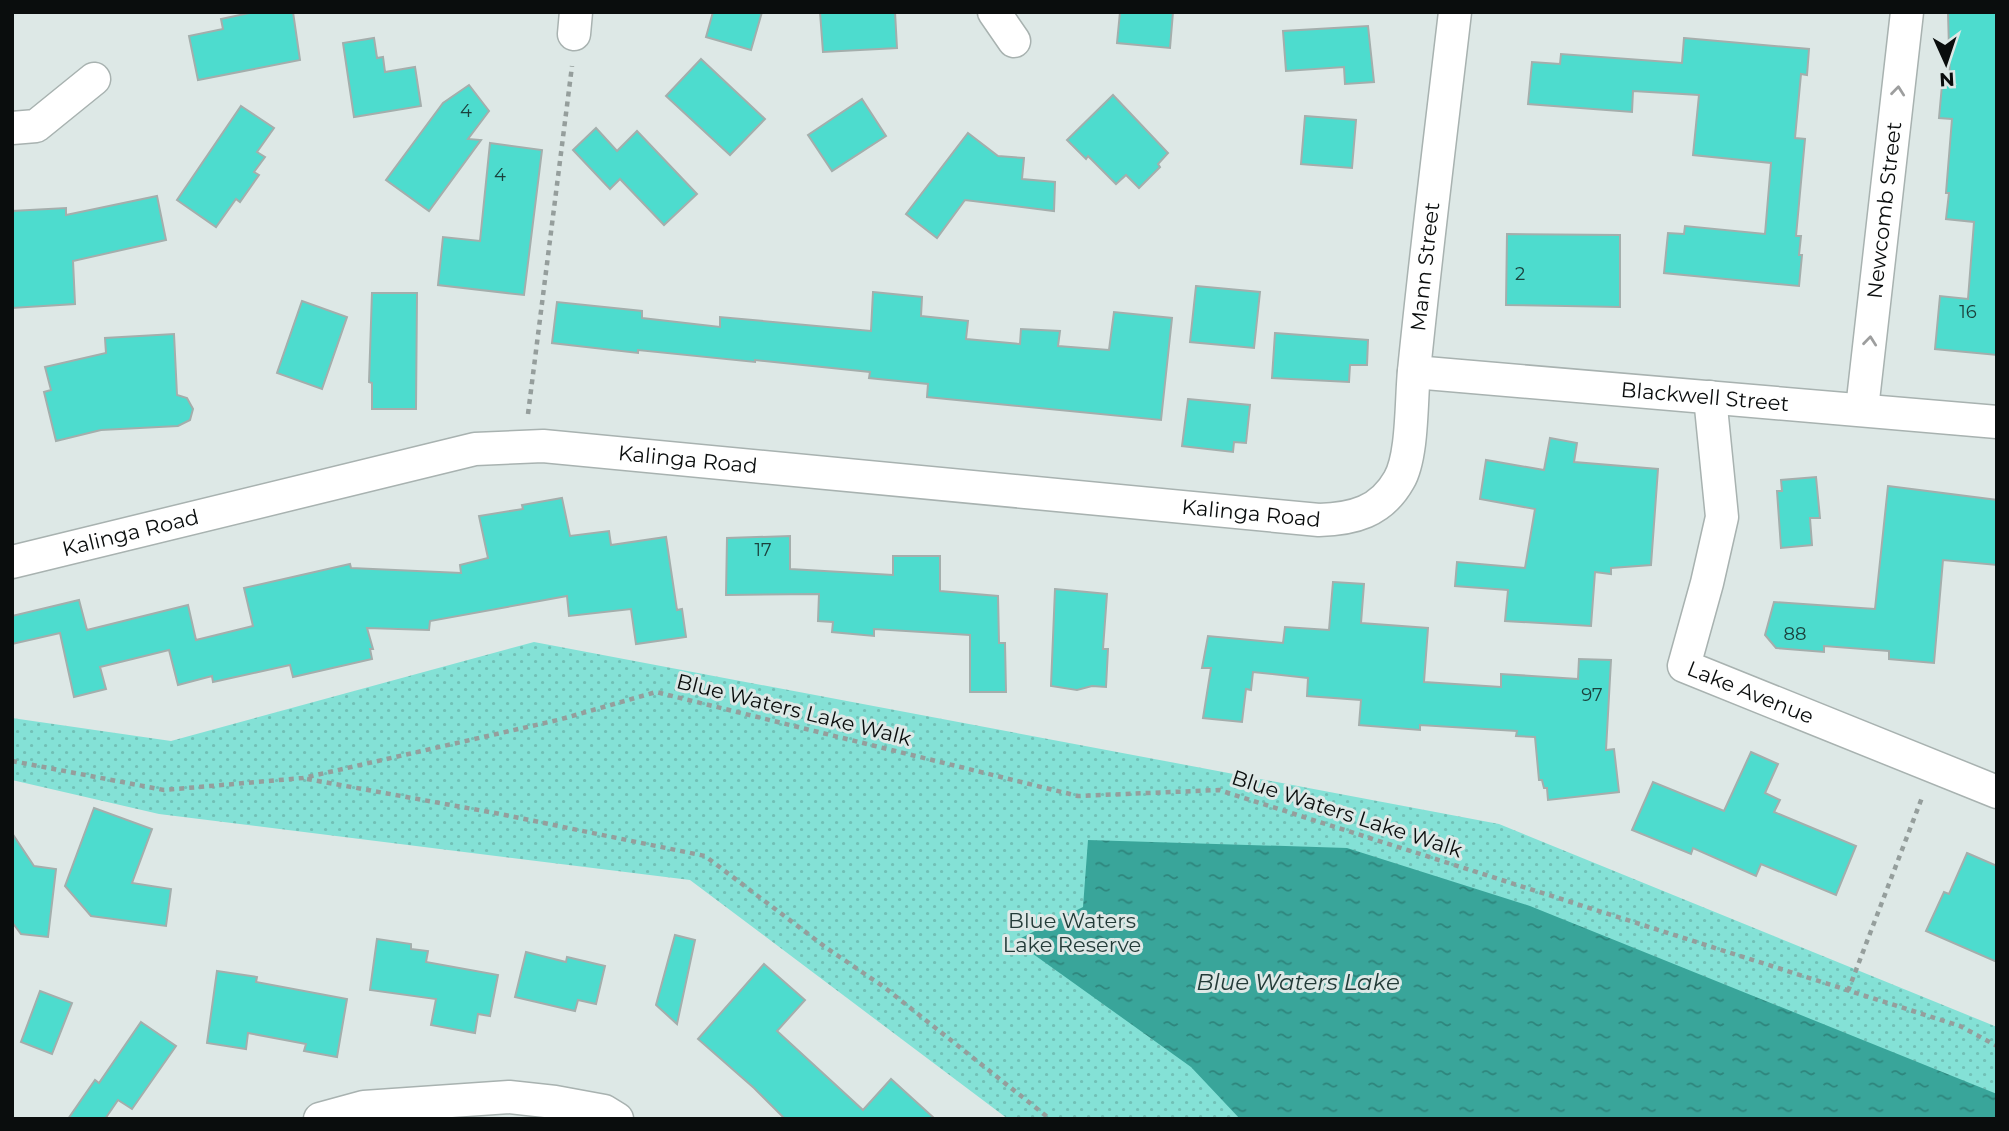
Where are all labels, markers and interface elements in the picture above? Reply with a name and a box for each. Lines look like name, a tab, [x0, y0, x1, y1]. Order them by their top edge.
north arrow	[1911, 28, 1981, 98]
text: N	[1939, 68, 1955, 91]
one-way arrow	[1890, 85, 1905, 97]
house number: 4	[460, 100, 472, 122]
street label: Newcomb Street	[1862, 120, 1906, 300]
house number: 4	[494, 164, 506, 186]
street label: Mann Street	[1405, 201, 1444, 333]
house number: 2	[1515, 263, 1525, 285]
house number: 16	[1959, 301, 1977, 323]
one-way arrow	[1862, 335, 1877, 346]
street label: Blackwell Street	[1620, 377, 1790, 416]
street label: Kalinga Road	[617, 440, 758, 478]
street label: Kalinga Road	[1180, 494, 1322, 532]
street label: Kalinga Road	[60, 504, 201, 561]
house number: 17	[754, 539, 772, 561]
house number: 88	[1784, 623, 1806, 645]
street label: Lake Avenue	[1684, 656, 1818, 729]
street label: Blue Waters Lake Walk	[674, 668, 915, 751]
house number: 97	[1581, 684, 1603, 706]
street label: Blue Waters Lake Walk	[1229, 764, 1466, 863]
park label: Blue Waters Lake Reserve	[1003, 908, 1141, 957]
water label: Blue Waters Lake	[1196, 968, 1400, 996]

